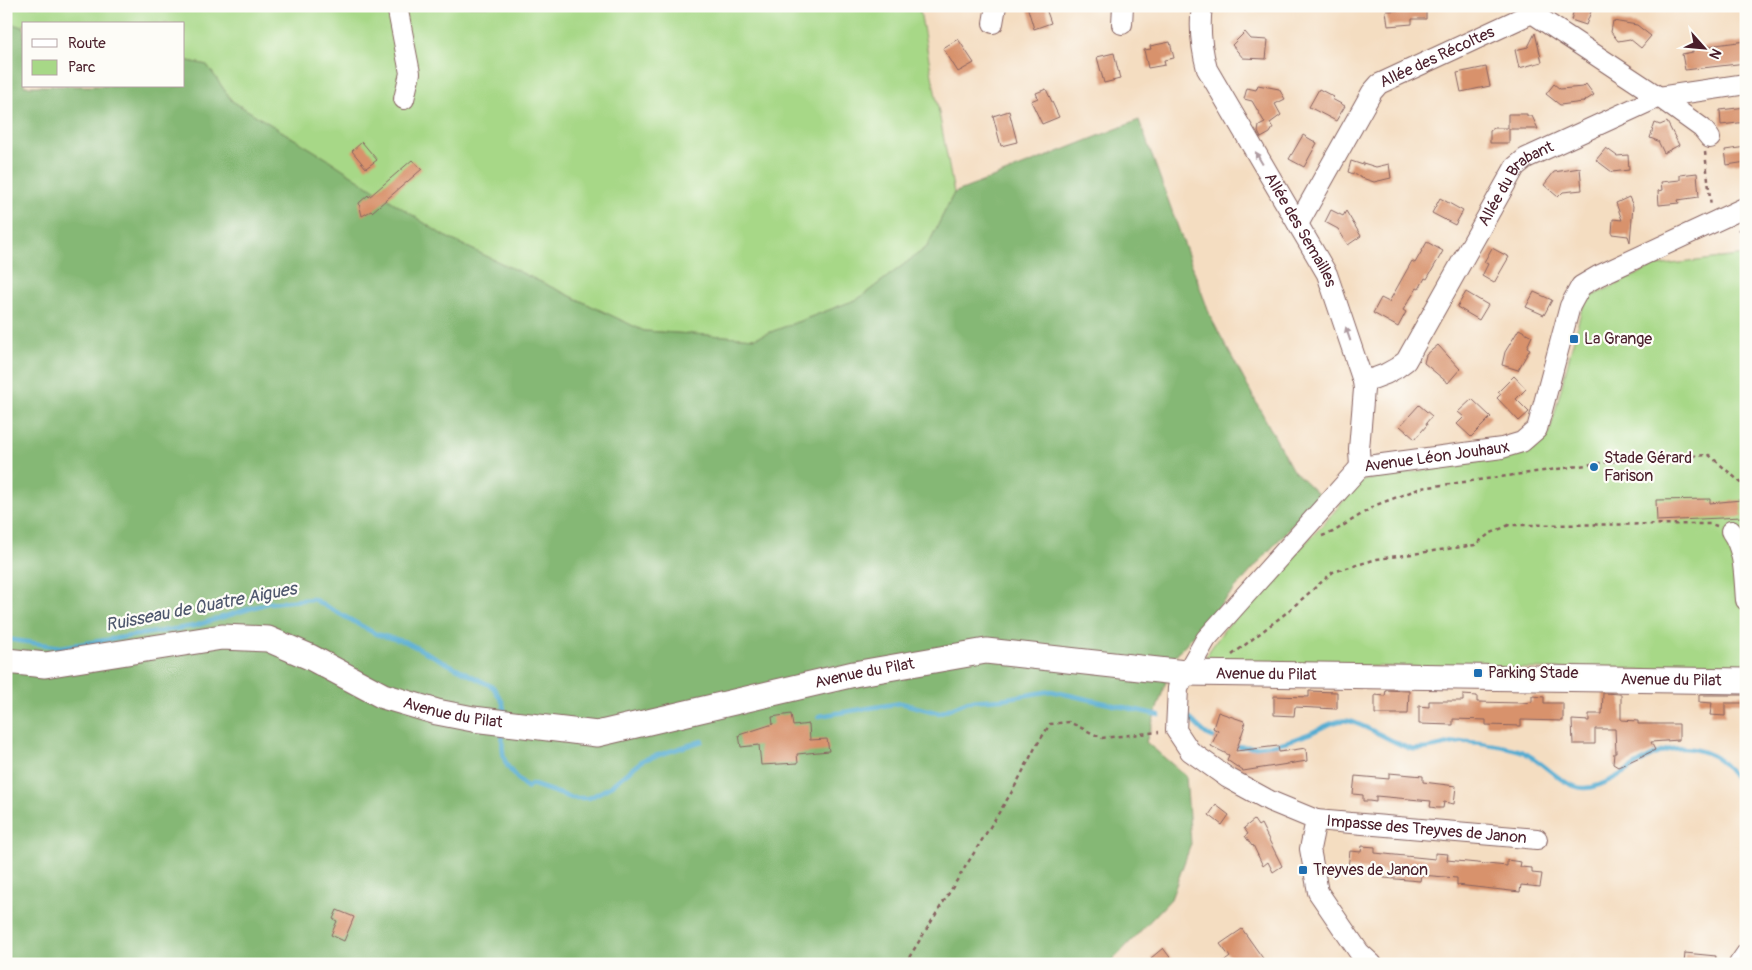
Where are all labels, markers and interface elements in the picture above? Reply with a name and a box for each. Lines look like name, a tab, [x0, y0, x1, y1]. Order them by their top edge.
legend	[22, 22, 185, 88]
street label: Allée des Récoltes	[1377, 22, 1498, 92]
north arrow	[1680, 22, 1730, 72]
text: Route	[68, 34, 106, 53]
text: N	[1705, 46, 1725, 62]
text: Parc	[68, 58, 96, 77]
street label: Allée du Brabant	[1474, 137, 1557, 230]
one-way arrow	[1255, 152, 1264, 165]
street label: Allée des Semailles	[1260, 169, 1341, 290]
one-way arrow	[1344, 326, 1352, 341]
place label: La Grange	[1584, 329, 1652, 349]
marker: La Grange	[1568, 333, 1580, 345]
street label: Avenue Léon Jouhaux	[1363, 436, 1512, 476]
place label: Stade Gérard Farison	[1604, 448, 1692, 486]
marker: Stade Gérard Farison	[1588, 461, 1600, 473]
water label: Ruisseau de Quatre Aigues	[103, 577, 300, 637]
street label: Avenue du Pilat	[813, 654, 916, 693]
street label: Avenue du Pilat	[1215, 663, 1317, 685]
place label: Parking Stade	[1488, 663, 1578, 683]
marker: Parking Stade	[1472, 667, 1484, 679]
street label: Avenue du Pilat	[1620, 669, 1722, 691]
street label: Avenue du Pilat	[401, 693, 504, 733]
street label: Impasse des Treyves de Janon	[1326, 811, 1528, 848]
place label: Treyves de Janon	[1313, 860, 1428, 880]
marker: Treyves de Janon	[1297, 864, 1309, 876]

